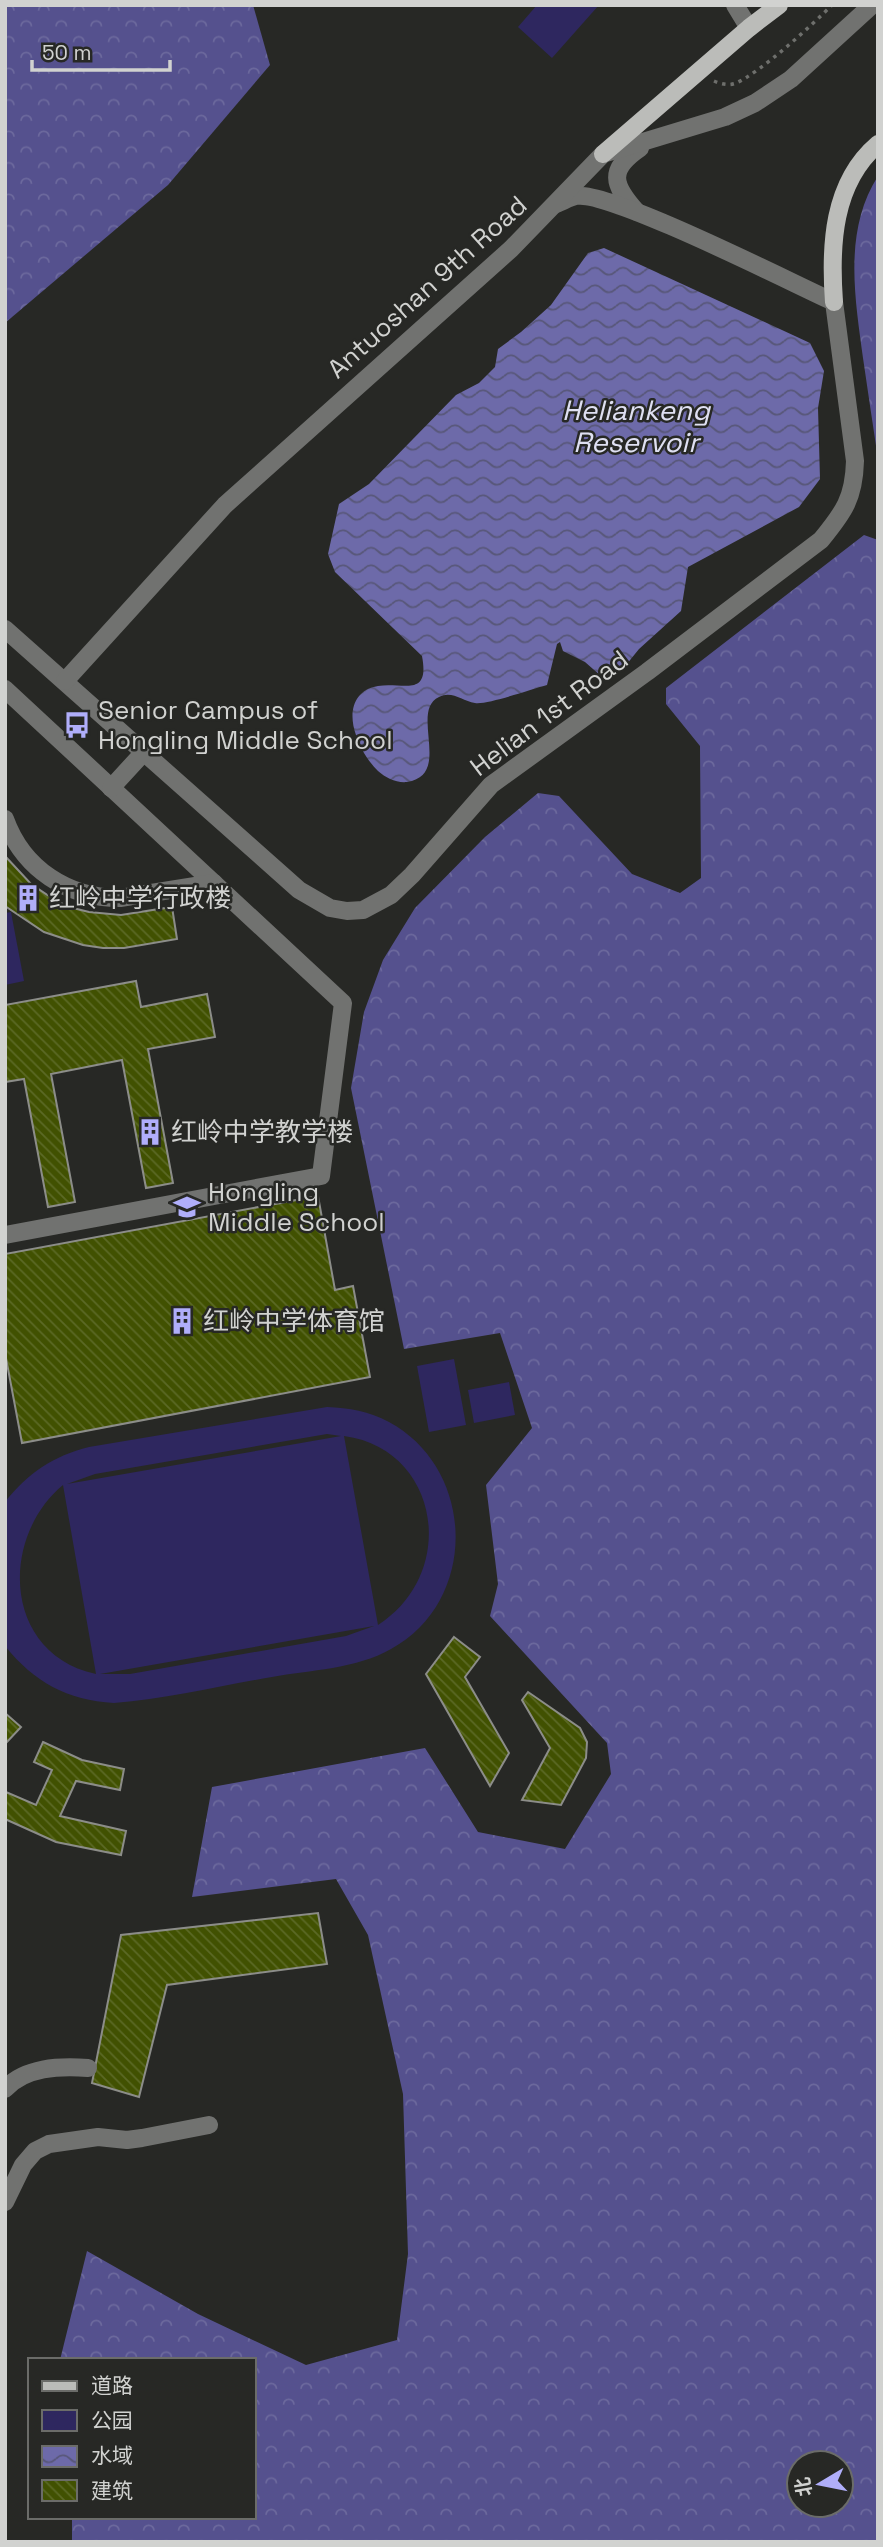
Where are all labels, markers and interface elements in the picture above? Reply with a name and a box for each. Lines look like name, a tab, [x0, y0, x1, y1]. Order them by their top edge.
scale bar	[32, 28, 170, 72]
text: 50 m	[42, 39, 92, 66]
street label: Antuoshan 9th Road	[320, 188, 534, 386]
water label: Heliankeng Reservoir	[562, 392, 712, 460]
street label: Helian 1st Road	[463, 642, 635, 784]
place label: Senior Campus of Hongling Middle School	[98, 693, 393, 757]
bus stop icon: Senior Campus of Hongling Middle School	[62, 710, 92, 740]
place label: 红岭中学行政楼	[49, 881, 231, 915]
building icon: 红岭中学行政楼	[13, 883, 43, 913]
place label: 红岭中学教学楼	[171, 1115, 353, 1149]
building icon: 红岭中学教学楼	[135, 1117, 165, 1147]
place label: Hongling Middle School	[208, 1175, 385, 1239]
school or university icon: Hongling Middle School	[172, 1192, 202, 1222]
place label: 红岭中学体育馆	[203, 1304, 385, 1338]
building icon: 红岭中学体育馆	[167, 1306, 197, 1336]
legend	[28, 2358, 256, 2519]
text: 道路	[91, 2372, 133, 2399]
text: 公园	[91, 2407, 133, 2434]
text: 水域	[91, 2442, 133, 2469]
north arrow	[785, 2449, 855, 2519]
text: 北	[790, 2475, 818, 2498]
text: 建筑	[91, 2477, 133, 2504]

